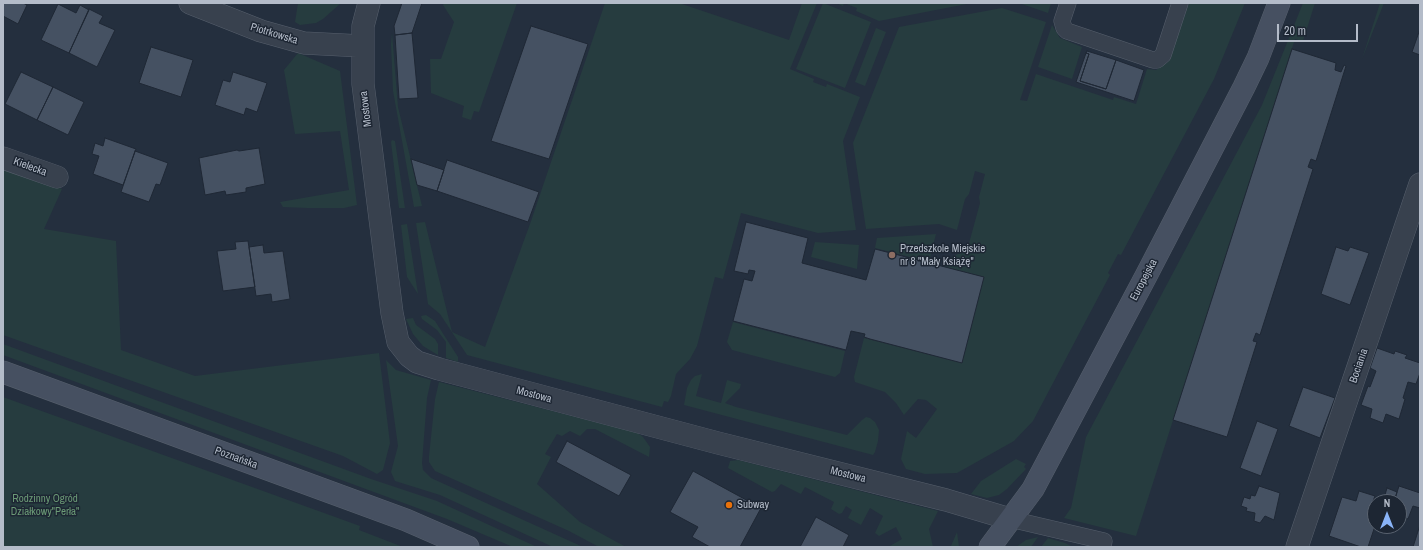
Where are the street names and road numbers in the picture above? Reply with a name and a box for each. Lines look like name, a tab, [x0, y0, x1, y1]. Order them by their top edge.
street label: Piotrkowska	[249, 21, 299, 47]
street label: Mostowa	[357, 90, 375, 128]
street label: Kielecka	[11, 155, 49, 179]
street label: Europejska	[1128, 257, 1160, 303]
street label: Bociania	[1347, 347, 1371, 385]
street label: Mostowa	[515, 384, 553, 406]
street label: Poznańska	[213, 444, 259, 472]
street label: Mostowa	[829, 464, 867, 486]

